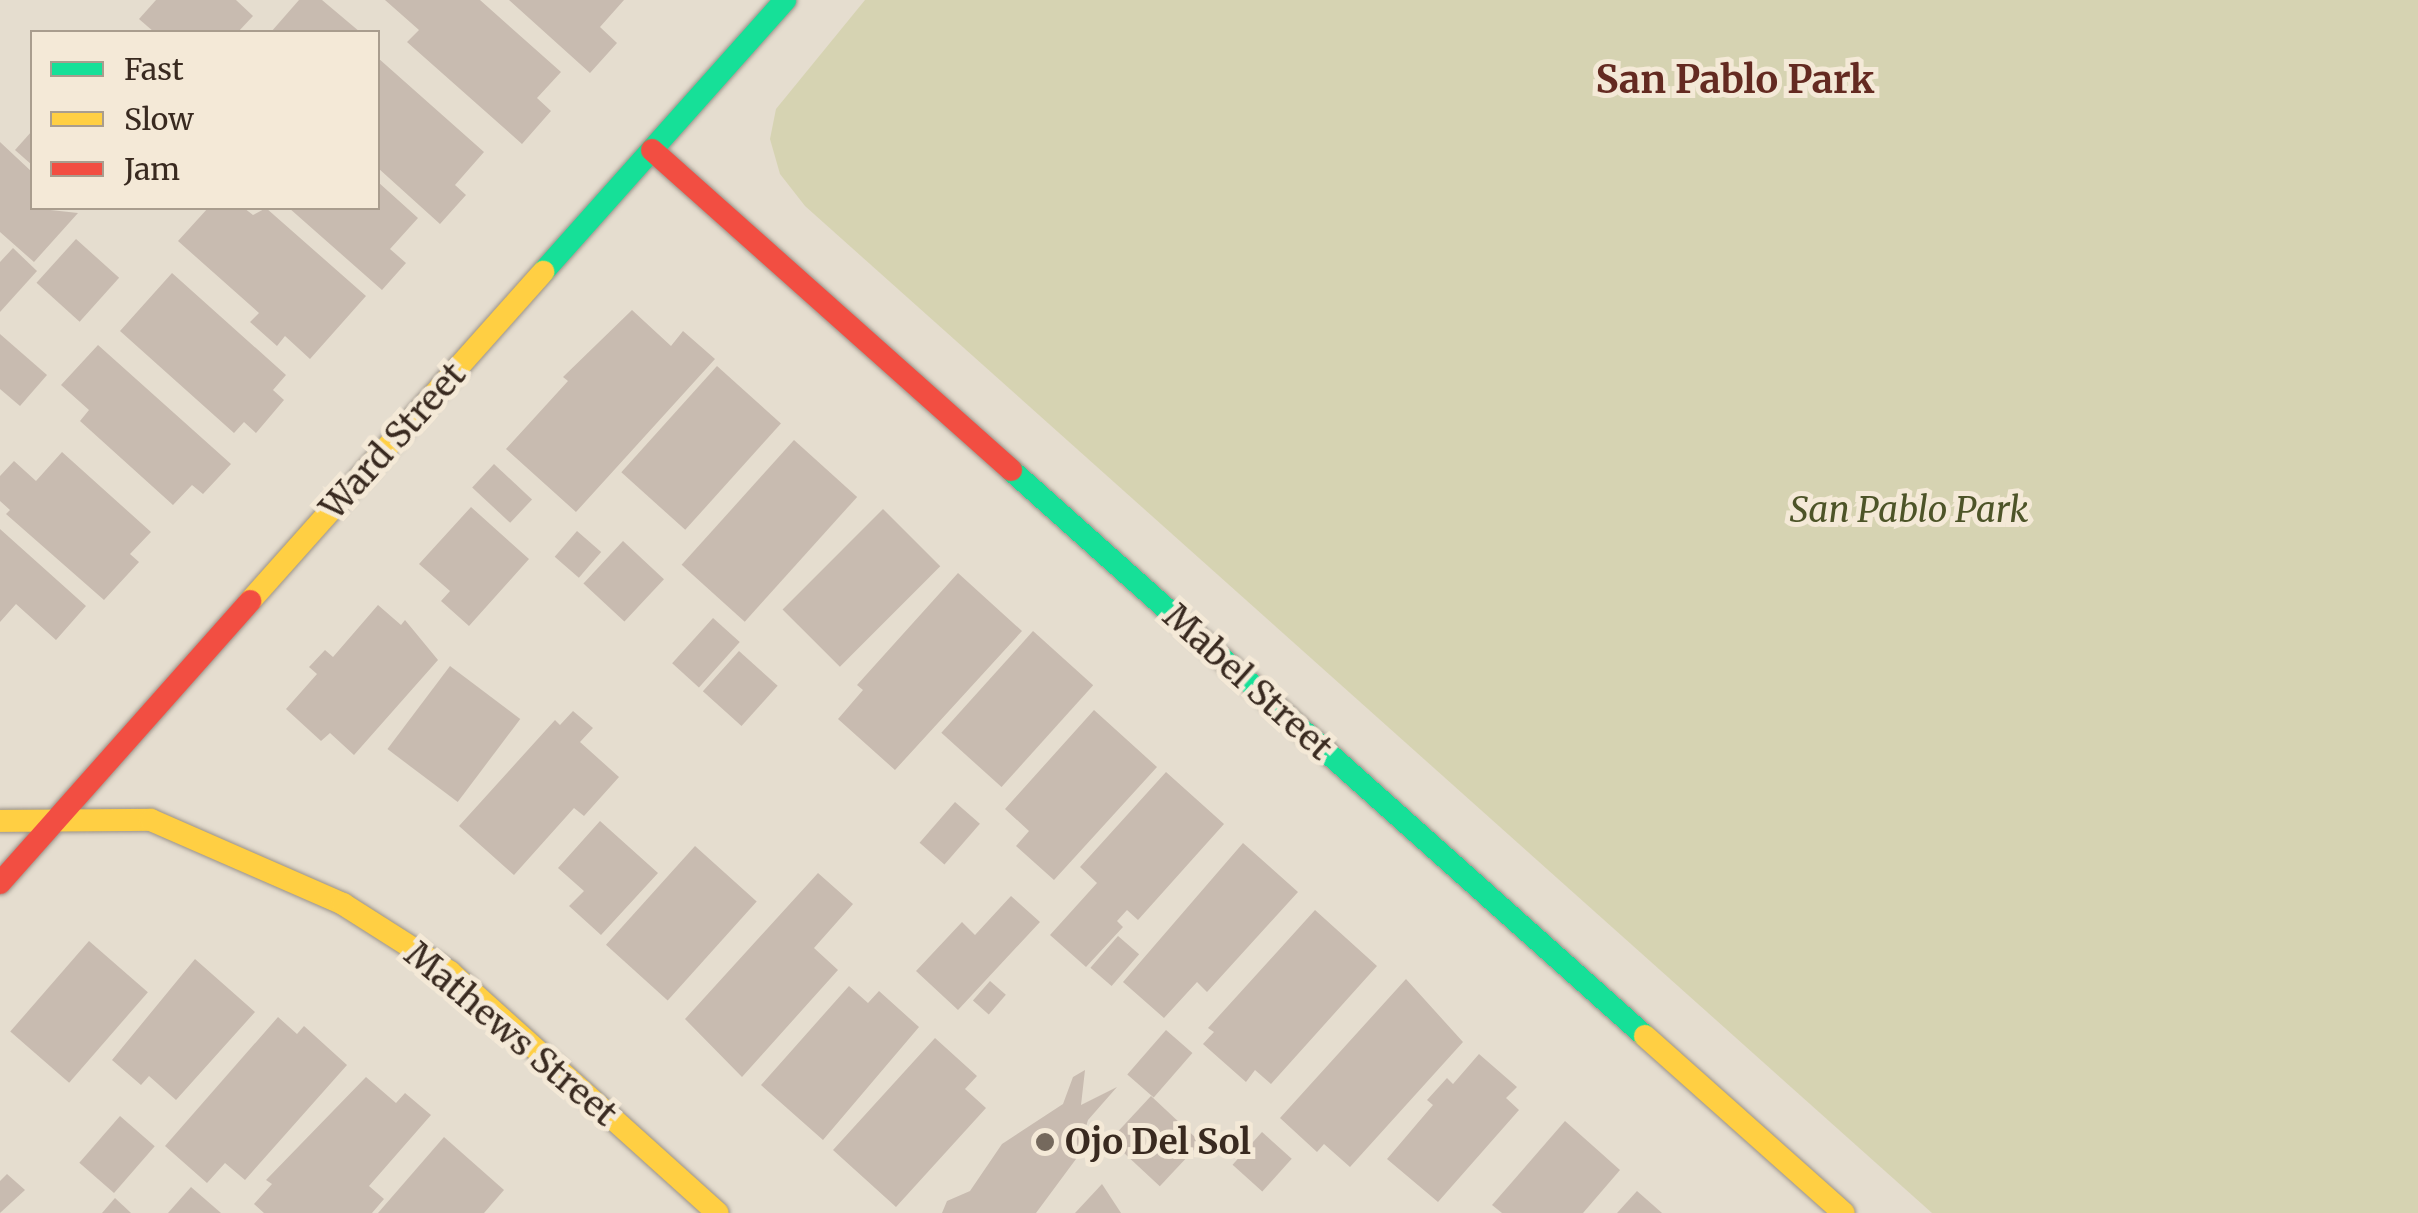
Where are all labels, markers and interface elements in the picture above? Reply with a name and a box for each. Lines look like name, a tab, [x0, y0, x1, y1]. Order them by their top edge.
legend	[30, 30, 380, 210]
text: Fast	[124, 50, 184, 88]
district label: San Pablo Park	[1596, 57, 1874, 103]
text: Slow	[124, 100, 194, 138]
text: Jam	[124, 150, 180, 188]
street label: Ward Street	[312, 354, 474, 528]
park label: San Pablo Park	[1790, 489, 2028, 531]
street label: Mabel Street	[1155, 595, 1341, 769]
street label: Mathews Street	[397, 933, 625, 1135]
place label: Ojo Del Sol	[1065, 1121, 1251, 1163]
marker: Ojo Del Sol	[1034, 1131, 1056, 1153]

